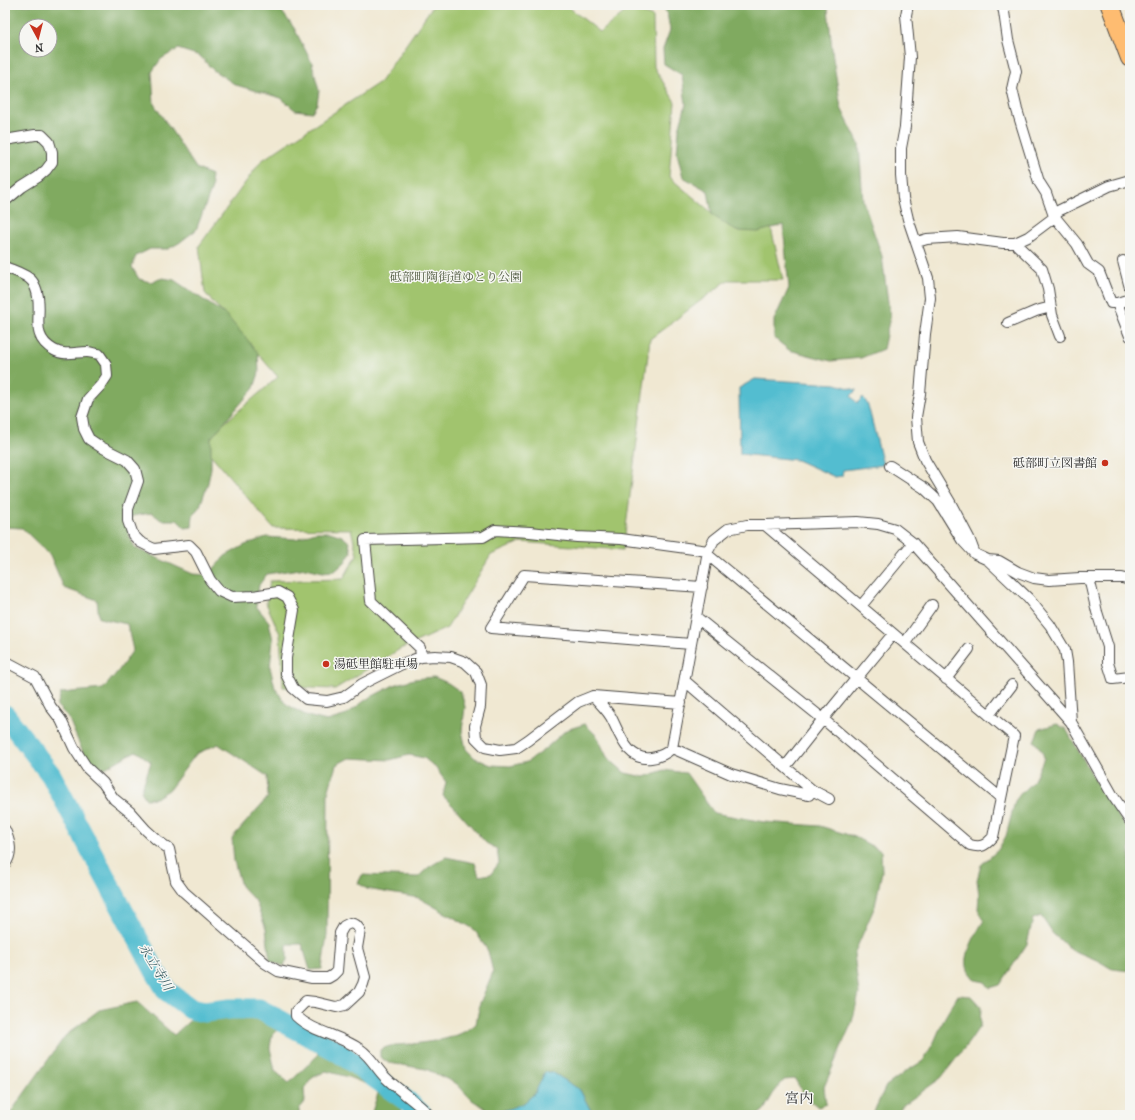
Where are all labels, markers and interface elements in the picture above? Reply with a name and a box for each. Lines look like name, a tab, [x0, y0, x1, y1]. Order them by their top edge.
north arrow	[18, 18, 58, 58]
text: N	[34, 40, 44, 54]
park label: 砥部町陶街道ゆとり公園	[390, 270, 522, 284]
place label: 砥部町立図書館	[1013, 456, 1097, 470]
marker: 砥部町立図書館	[1100, 458, 1110, 468]
place label: 湯砥里館駐車場	[334, 657, 418, 671]
marker: 湯砥里館駐車場	[321, 659, 331, 669]
water label: 永立寺川	[136, 941, 177, 995]
district label: 宮内	[785, 1090, 813, 1107]

